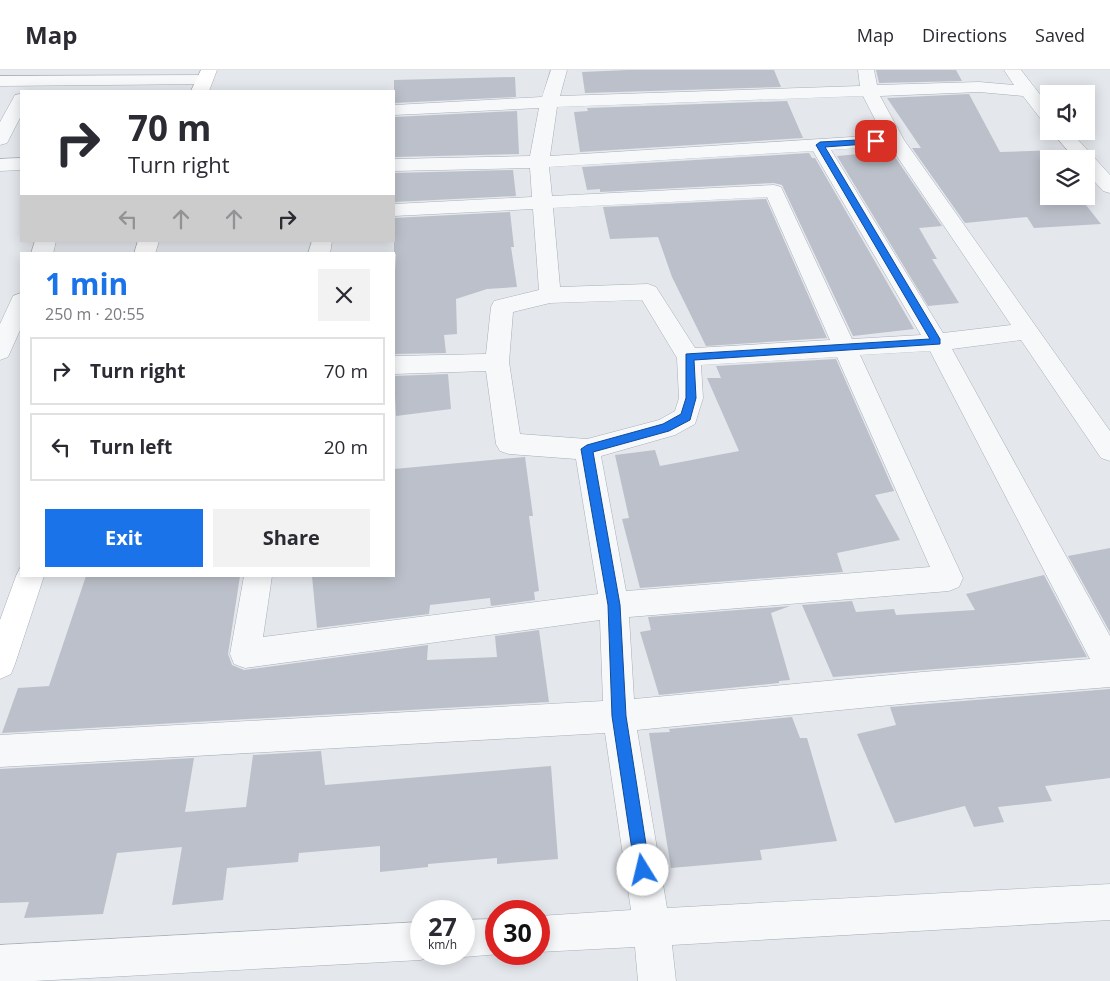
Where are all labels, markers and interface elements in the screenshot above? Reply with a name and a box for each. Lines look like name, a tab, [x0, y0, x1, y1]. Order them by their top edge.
text: Map	[25, 18, 77, 51]
text: Map	[857, 23, 894, 47]
text: Directions	[922, 23, 1007, 47]
text: Saved	[1035, 23, 1085, 47]
map controls	[1040, 85, 1095, 205]
button: sound	[1040, 85, 1095, 140]
text: 70 m	[128, 104, 211, 151]
icon: right	[45, 110, 110, 175]
pin	[855, 120, 897, 162]
icon: arrive	[862, 127, 890, 155]
text: Turn right	[128, 149, 230, 179]
button: layers	[1040, 150, 1095, 205]
icon: left	[114, 205, 142, 233]
icon: ahead	[167, 205, 195, 233]
icon: ahead	[220, 205, 248, 233]
icon: right	[273, 205, 301, 233]
text: 1 min	[45, 263, 128, 304]
button: close	[318, 269, 370, 321]
text: 250 m · 20:55	[45, 303, 145, 325]
icon: right	[47, 357, 75, 385]
text: Turn right	[90, 358, 185, 384]
text: 70 m	[324, 358, 368, 384]
icon: left	[47, 433, 75, 461]
text: Turn left	[90, 434, 172, 460]
text: 20 m	[324, 434, 368, 460]
button: Exit	[45, 509, 203, 567]
button: Share	[213, 509, 370, 567]
position arrow	[616, 843, 668, 895]
speed limit sign: 30	[485, 900, 550, 965]
text: 27	[428, 909, 457, 943]
text: km/h	[428, 936, 457, 953]

